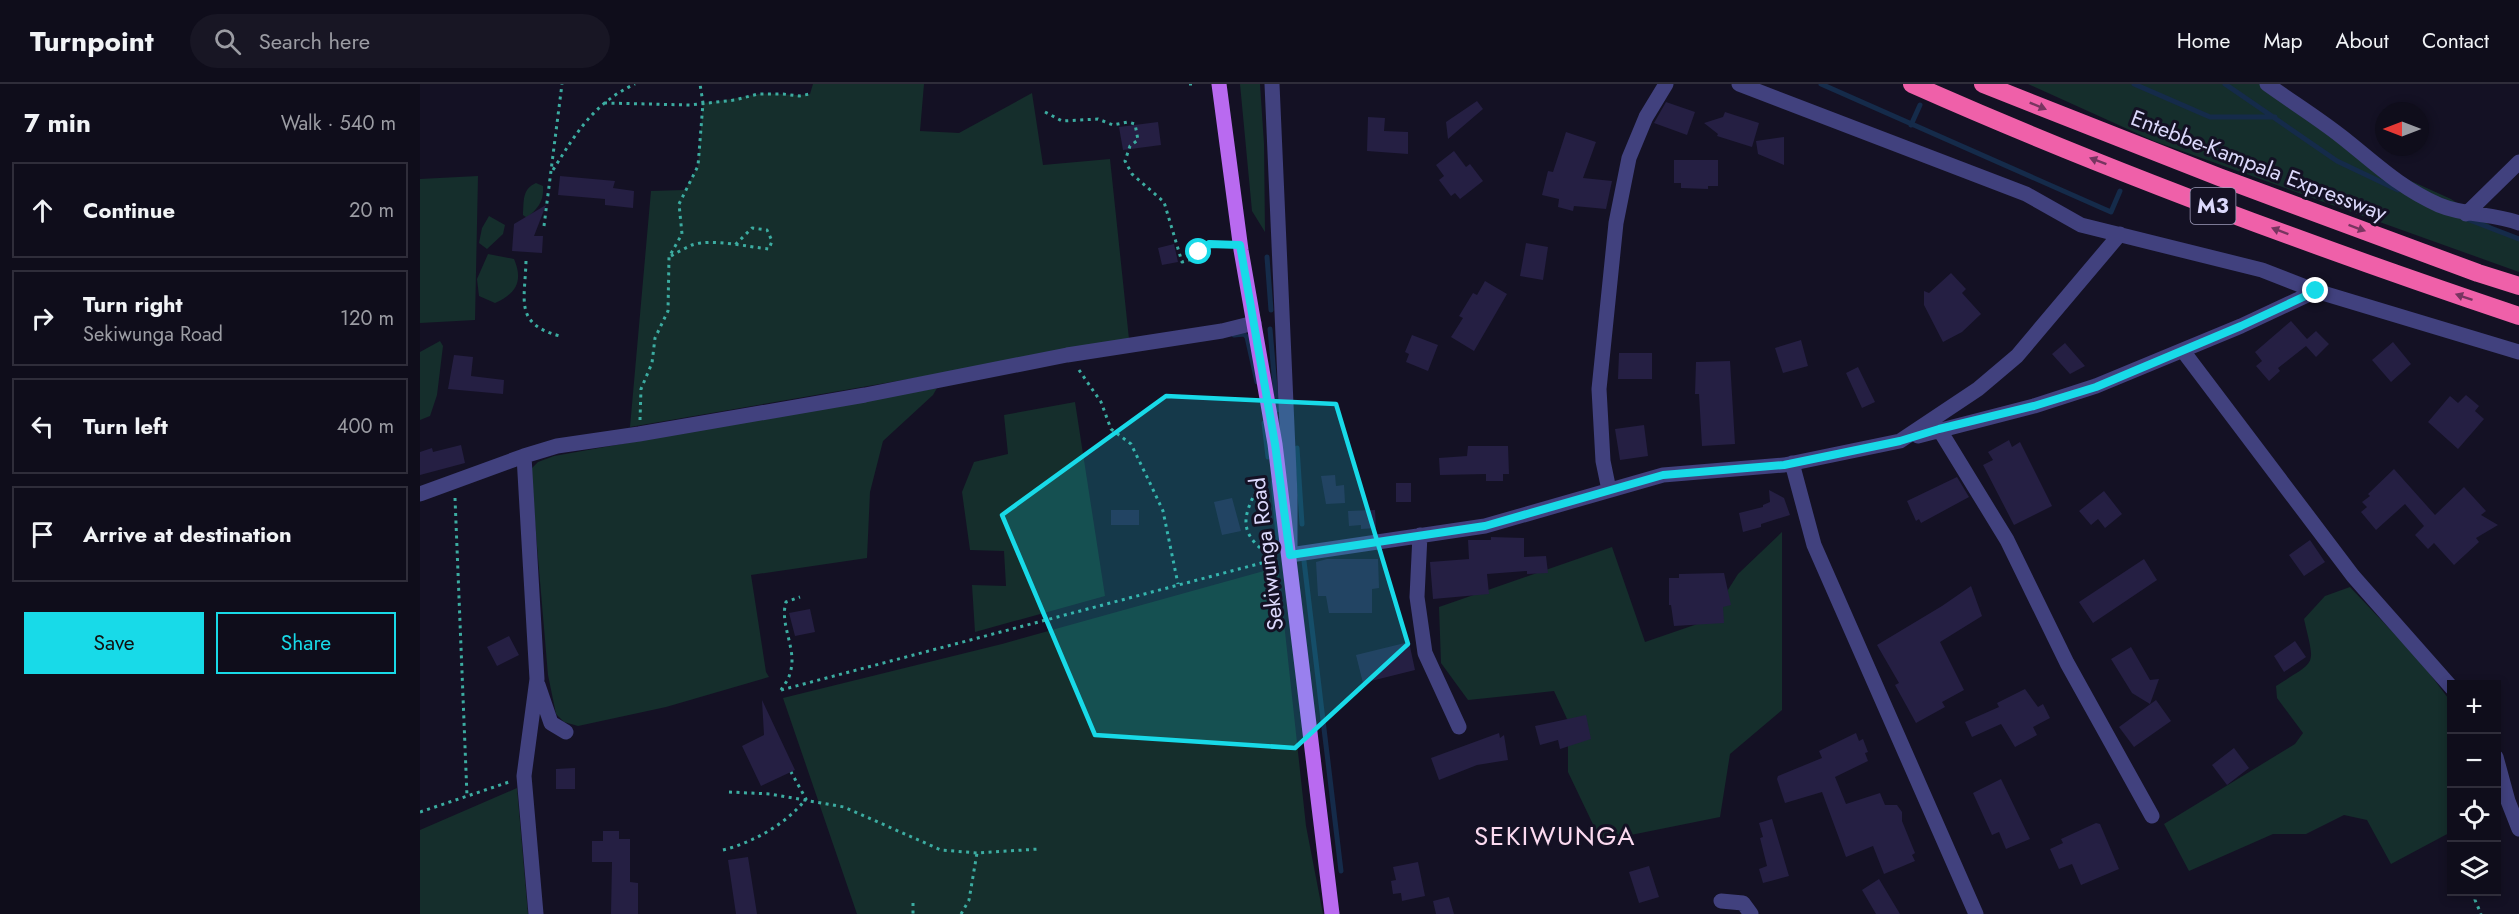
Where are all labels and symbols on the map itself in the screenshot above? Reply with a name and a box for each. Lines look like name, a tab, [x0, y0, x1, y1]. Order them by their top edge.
one-way arrow	[2029, 101, 2047, 111]
street label: Entebbe-Kampala Expressway	[2126, 101, 2392, 229]
north arrow	[2375, 102, 2429, 156]
one-way arrow	[2089, 156, 2107, 166]
road number: M3	[2190, 188, 2236, 224]
one-way arrow	[2348, 224, 2366, 233]
one-way arrow	[2271, 225, 2289, 235]
route start	[1185, 238, 1211, 264]
route end	[2302, 277, 2328, 303]
one-way arrow	[2455, 292, 2473, 301]
street label: Sekiwunga Road	[1241, 476, 1291, 632]
district label: SEKIWUNGA	[1474, 817, 1636, 855]

